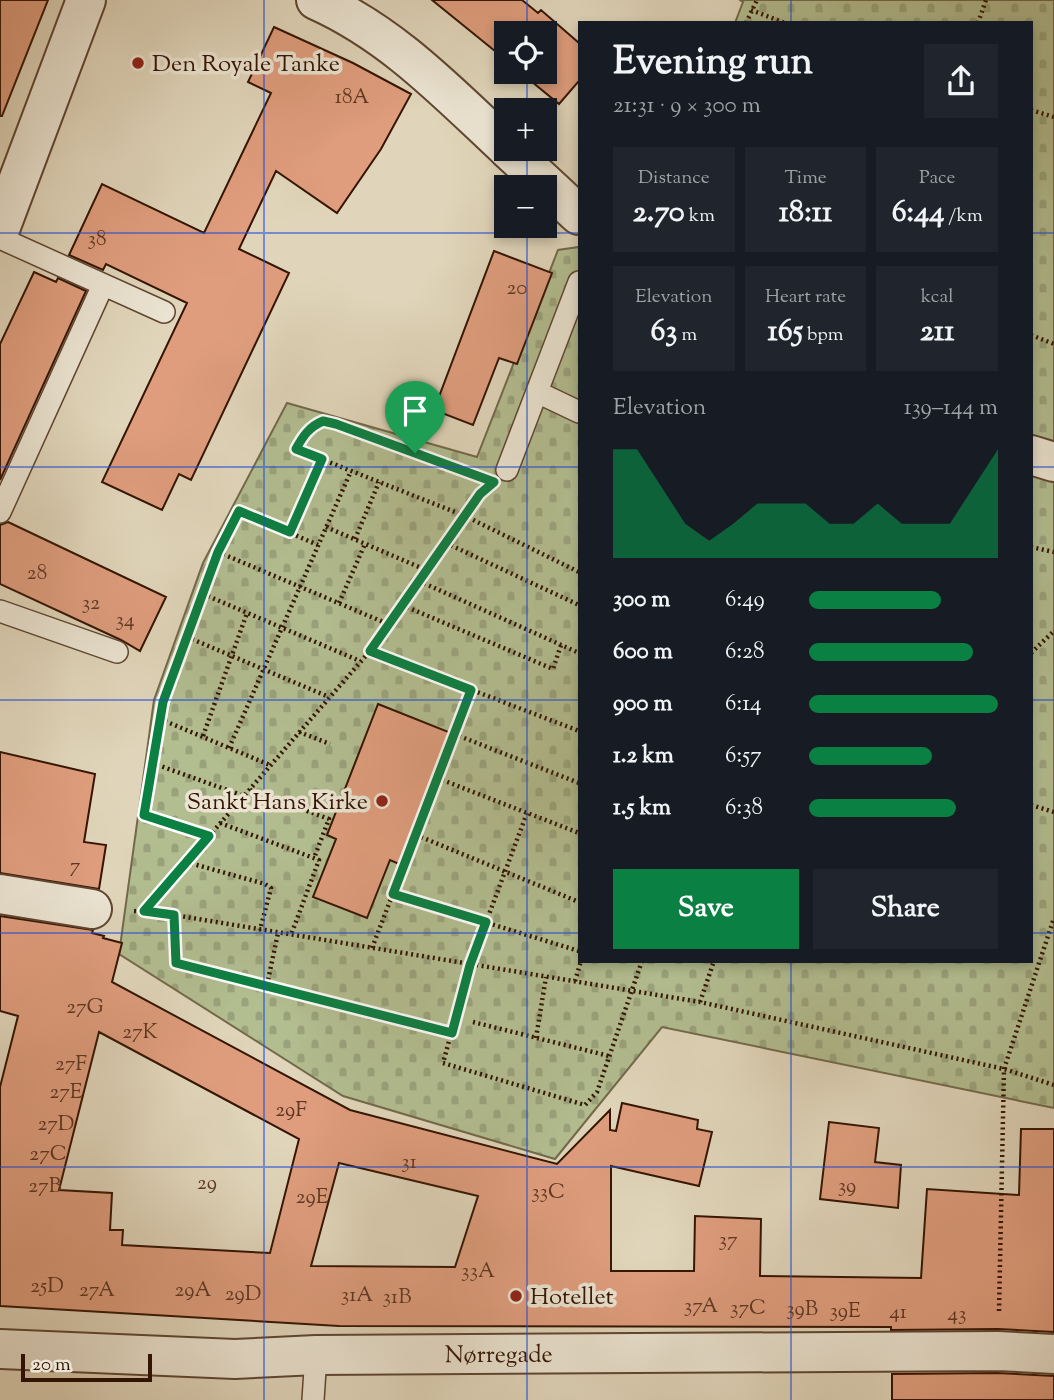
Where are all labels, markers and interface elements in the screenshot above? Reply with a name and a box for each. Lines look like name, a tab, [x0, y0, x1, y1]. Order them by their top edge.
map controls	[494, 21, 557, 238]
button: locate	[494, 21, 557, 84]
text: Evening run	[613, 37, 813, 91]
button: share	[924, 44, 998, 118]
place label: Den Royale Tanke	[152, 48, 340, 82]
marker: Den Royale Tanke	[130, 55, 146, 71]
house number: 18A	[335, 83, 369, 113]
text: 21:31 · 9 × 300 m	[613, 90, 761, 123]
button: +	[494, 98, 557, 161]
text: Distance	[638, 165, 710, 192]
text: Time	[784, 165, 827, 192]
text: Pace	[919, 165, 955, 192]
button: −	[494, 175, 557, 238]
text: 2.70	[633, 192, 685, 235]
text: 18:11	[779, 192, 832, 235]
text: 6:44	[892, 192, 944, 235]
text: km	[685, 203, 715, 230]
text: /km	[944, 203, 983, 230]
house number: 38	[88, 225, 106, 255]
house number: 20	[507, 274, 527, 304]
text: Elevation	[635, 284, 712, 311]
text: Heart rate	[765, 284, 846, 311]
text: kcal	[921, 284, 953, 311]
text: 63	[650, 311, 677, 354]
text: 165	[768, 311, 803, 354]
text: 211	[920, 311, 954, 354]
text: m	[677, 322, 697, 349]
text: bpm	[803, 322, 843, 349]
pin	[385, 381, 445, 453]
icon: arrive	[396, 392, 434, 430]
text: Elevation	[613, 392, 706, 425]
text: 139–144 m	[904, 392, 998, 425]
house number: 28	[27, 559, 47, 589]
text: 300 m	[613, 584, 670, 617]
text: 6:49	[725, 584, 765, 617]
house number: 32	[82, 589, 100, 619]
house number: 34	[115, 606, 135, 636]
text: 600 m	[613, 636, 673, 669]
text: 6:28	[725, 636, 764, 669]
text: 900 m	[613, 688, 672, 721]
text: 6:14	[725, 688, 762, 721]
text: 1.2 km	[613, 740, 674, 773]
text: 6:57	[725, 740, 762, 773]
place label: Sankt Hans Kirke	[187, 786, 368, 820]
text: 1.5 km	[613, 792, 671, 825]
text: 6:38	[725, 792, 763, 825]
marker: Sankt Hans Kirke	[374, 793, 390, 809]
house number: 7	[70, 852, 81, 882]
button: Save	[613, 869, 799, 949]
button: Share	[813, 869, 998, 949]
house number: 27G	[66, 993, 104, 1023]
house number: 27K	[122, 1018, 158, 1048]
house number: 27F	[55, 1050, 87, 1080]
house number: 27E	[49, 1078, 83, 1108]
house number: 29F	[275, 1096, 307, 1126]
house number: 27D	[38, 1110, 74, 1140]
house number: 27C	[29, 1140, 67, 1170]
house number: 31	[401, 1148, 417, 1178]
house number: 29	[197, 1169, 217, 1199]
house number: 27B	[28, 1172, 62, 1202]
house number: 39	[838, 1172, 856, 1202]
house number: 33C	[531, 1178, 565, 1208]
house number: 29E	[296, 1183, 329, 1213]
house number: 37	[718, 1226, 738, 1256]
house number: 33A	[461, 1257, 495, 1287]
house number: 25D	[30, 1272, 64, 1302]
house number: 27A	[79, 1276, 115, 1306]
house number: 29A	[174, 1276, 212, 1306]
house number: 29D	[225, 1280, 261, 1310]
house number: 31A	[341, 1281, 373, 1311]
place label: Hotellet	[530, 1281, 614, 1315]
house number: 31B	[383, 1283, 411, 1313]
marker: Hotellet	[508, 1288, 524, 1304]
house number: 37A	[684, 1292, 718, 1322]
house number: 37C	[730, 1294, 766, 1324]
house number: 39B	[786, 1295, 818, 1325]
house number: 39E	[829, 1297, 861, 1327]
house number: 41	[889, 1298, 907, 1328]
house number: 43	[947, 1300, 967, 1330]
street label: Nørregade	[445, 1339, 553, 1373]
scale bar	[21, 1351, 152, 1383]
text: 20 m	[32, 1352, 71, 1379]

